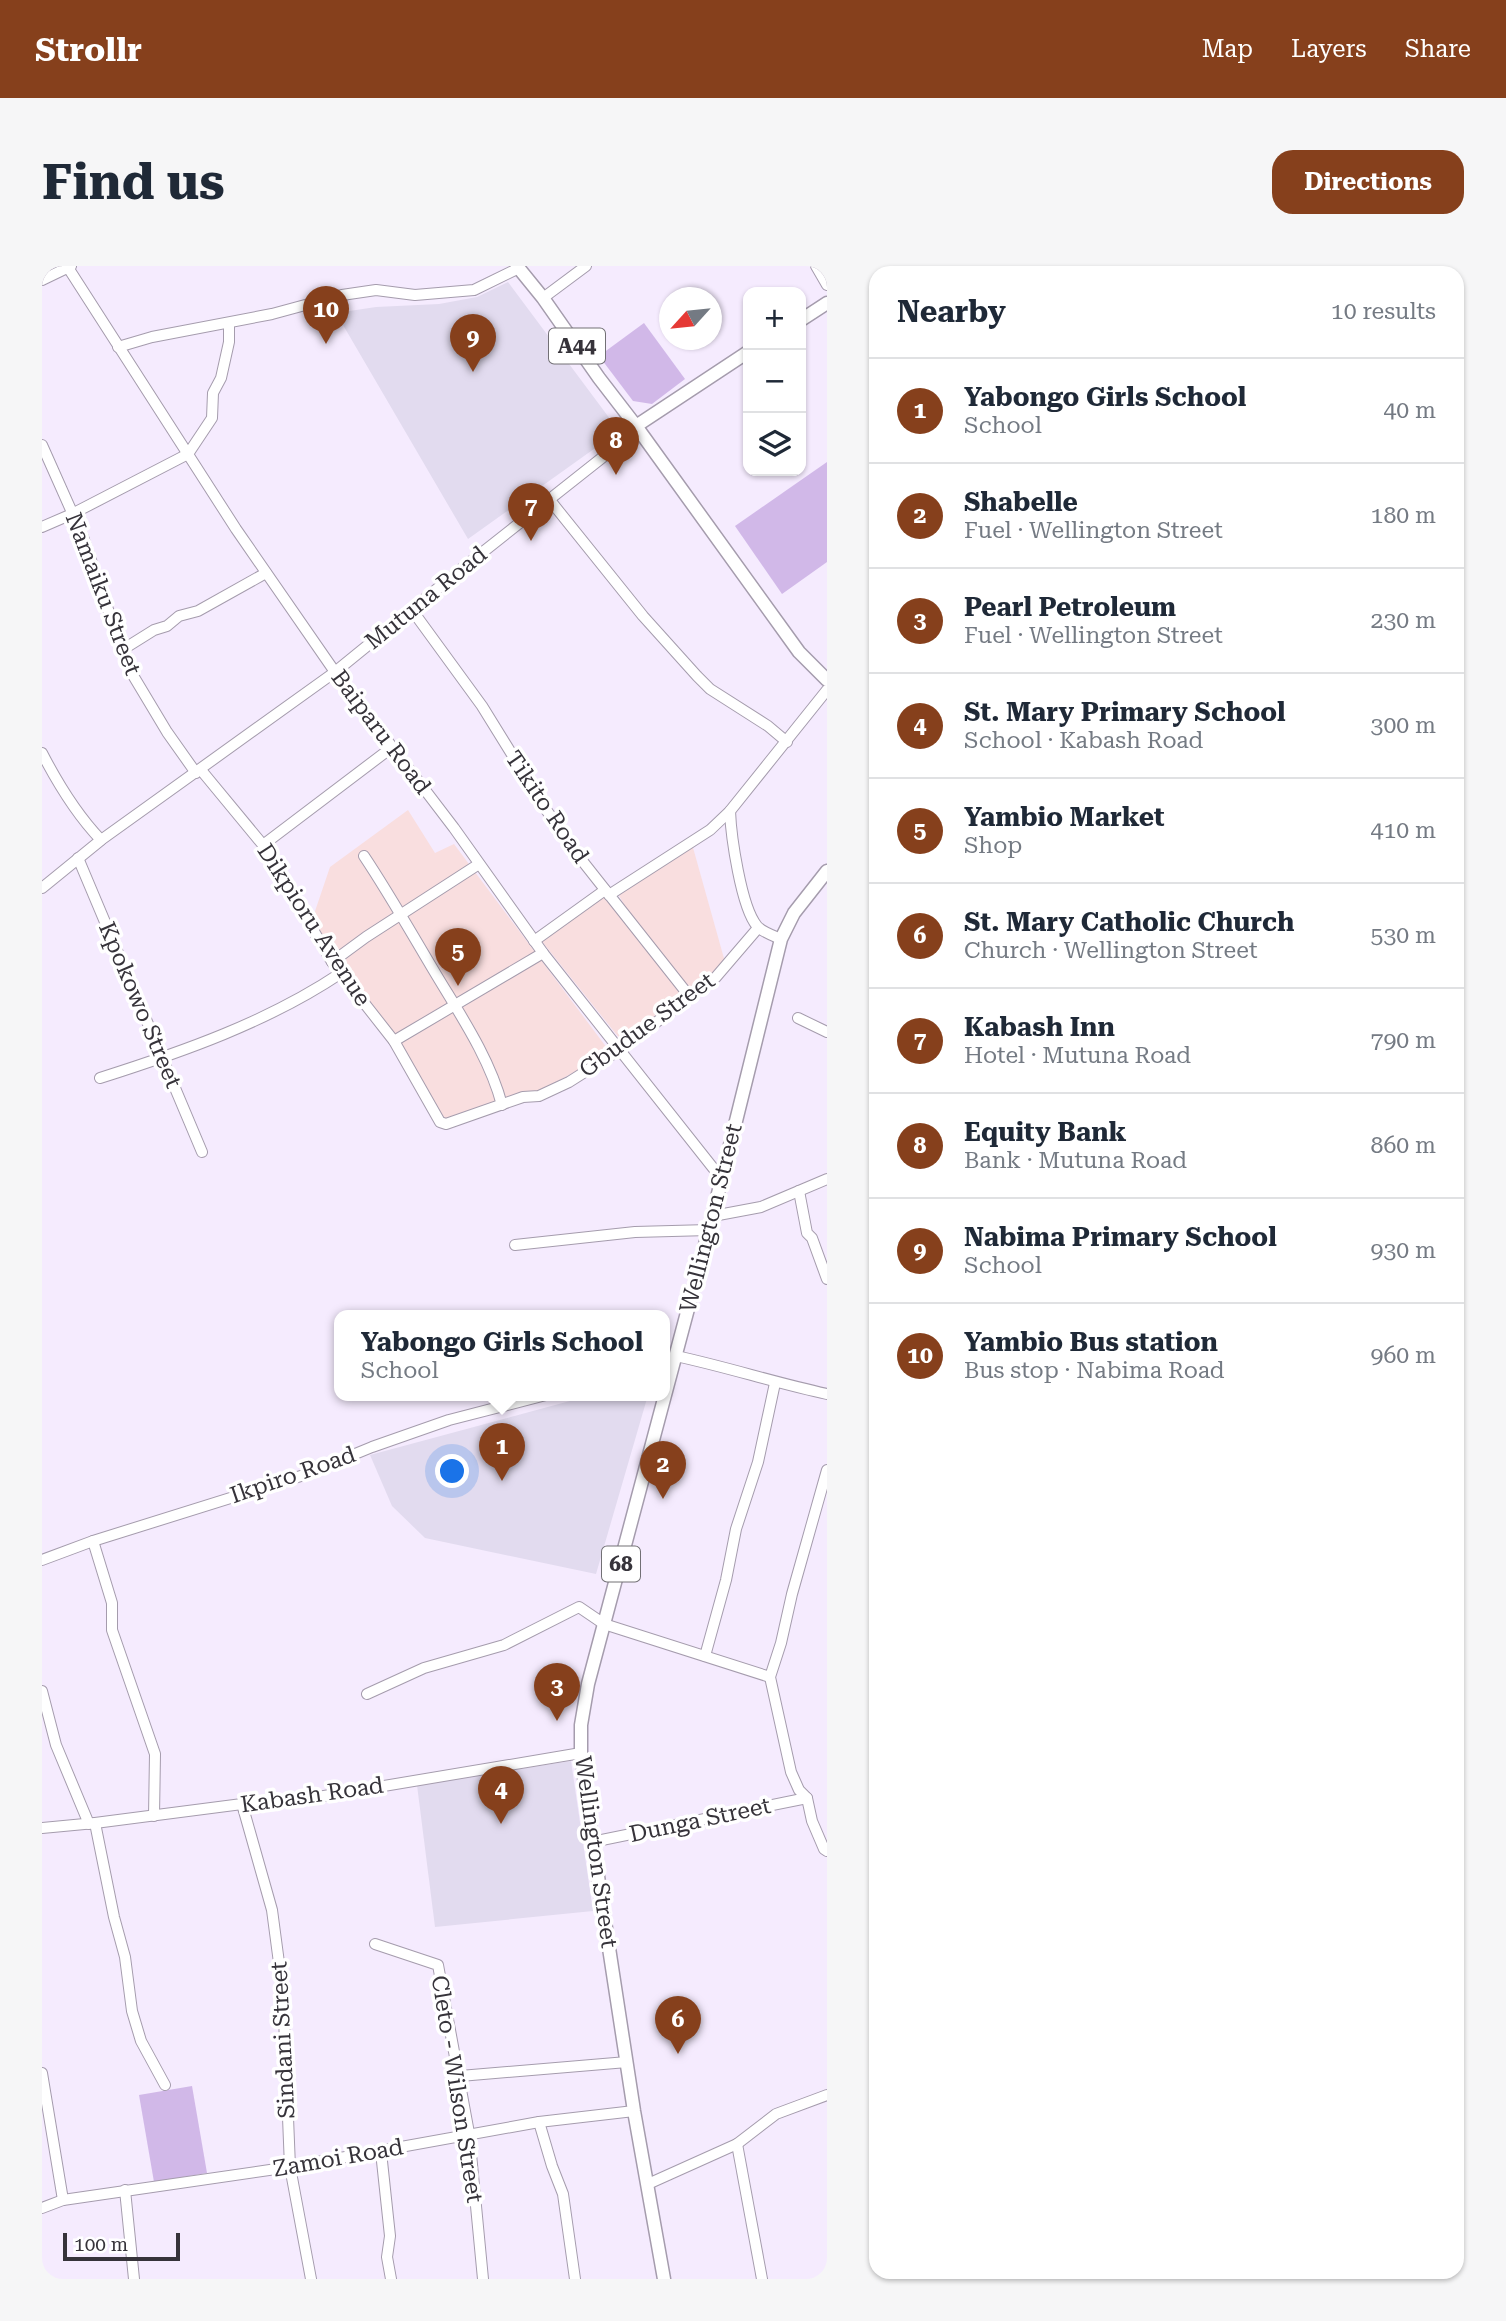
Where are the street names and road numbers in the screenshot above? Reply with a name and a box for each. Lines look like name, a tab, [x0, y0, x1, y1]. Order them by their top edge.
road number: A44	[549, 328, 605, 364]
street label: Namaiku Street	[60, 509, 147, 679]
street label: Mutuna Road	[360, 541, 492, 655]
street label: Baiparu Road	[326, 665, 437, 800]
street label: Tikito Road	[500, 746, 595, 868]
street label: Dikpioru Avenue	[252, 839, 376, 1011]
street label: Kpokowo Street	[93, 918, 187, 1092]
street label: Gbudue Street	[574, 967, 720, 1083]
street label: Wellington Street	[674, 1120, 748, 1315]
street label: Ikpiro Road	[227, 1441, 359, 1509]
road number: 68	[602, 1546, 640, 1582]
street label: Wellington Street	[569, 1754, 623, 1950]
street label: Kabash Road	[239, 1772, 385, 1818]
street label: Dunga Street	[627, 1792, 774, 1848]
street label: Sindani Street	[265, 1960, 301, 2119]
street label: Cleto - Wilson Street	[426, 1973, 488, 2205]
street label: Zamoi Road	[271, 2133, 405, 2183]

